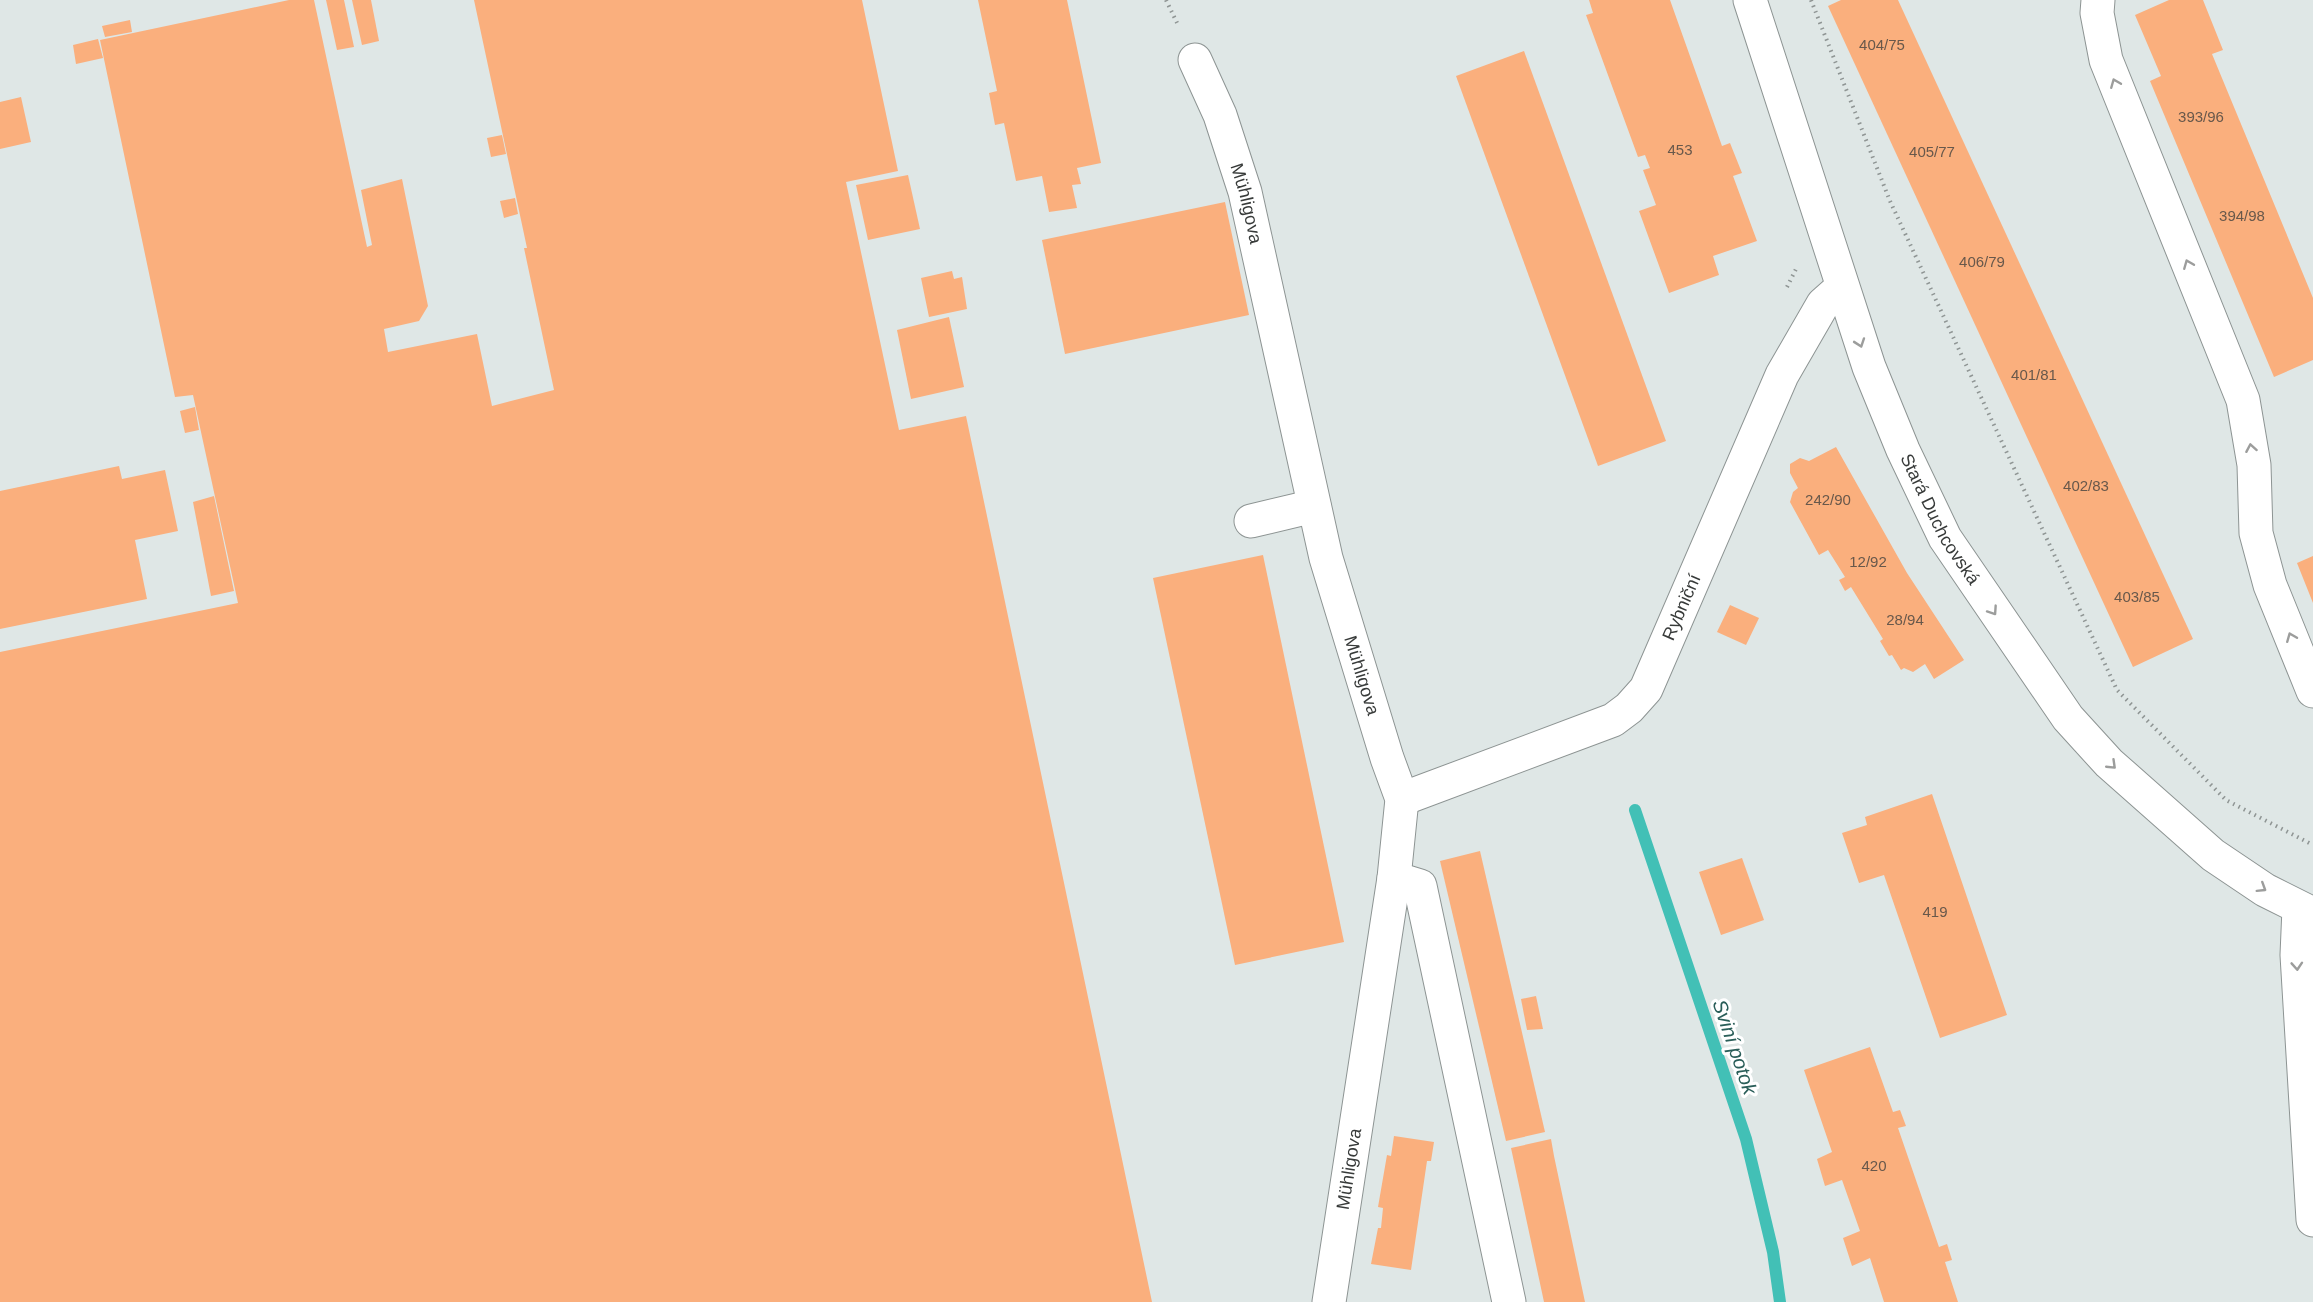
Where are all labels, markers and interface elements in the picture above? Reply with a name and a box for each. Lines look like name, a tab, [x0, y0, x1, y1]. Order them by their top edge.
house number: 404/75	[1859, 36, 1905, 53]
one-way arrow	[2110, 78, 2123, 89]
house number: 393/96	[2178, 108, 2224, 125]
house number: 453	[1667, 141, 1693, 158]
house number: 405/77	[1909, 143, 1955, 160]
street label: Mühligova	[1226, 161, 1266, 247]
house number: 394/98	[2219, 207, 2265, 224]
house number: 406/79	[1959, 253, 2005, 270]
one-way arrow	[2183, 259, 2195, 270]
one-way arrow	[1853, 337, 1866, 348]
house number: 401/81	[2011, 366, 2057, 383]
one-way arrow	[2245, 443, 2258, 453]
street label: Stará Duchcovská	[1896, 451, 1984, 589]
house number: 402/83	[2063, 477, 2109, 494]
house number: 242/90	[1805, 491, 1851, 508]
house number: 12/92	[1849, 553, 1887, 570]
street label: Rybniční	[1658, 571, 1705, 643]
house number: 403/85	[2114, 588, 2160, 605]
one-way arrow	[1986, 604, 1997, 615]
house number: 28/94	[1886, 611, 1924, 628]
one-way arrow	[2286, 632, 2298, 643]
street label: Mühligova	[1340, 633, 1384, 719]
one-way arrow	[2104, 757, 2115, 768]
one-way arrow	[2256, 881, 2266, 893]
house number: 419	[1922, 903, 1948, 920]
one-way arrow	[2291, 962, 2304, 971]
water label: Sviní potok	[1708, 997, 1762, 1098]
street label: Mühligova	[1333, 1126, 1365, 1211]
house number: 420	[1861, 1157, 1887, 1174]

